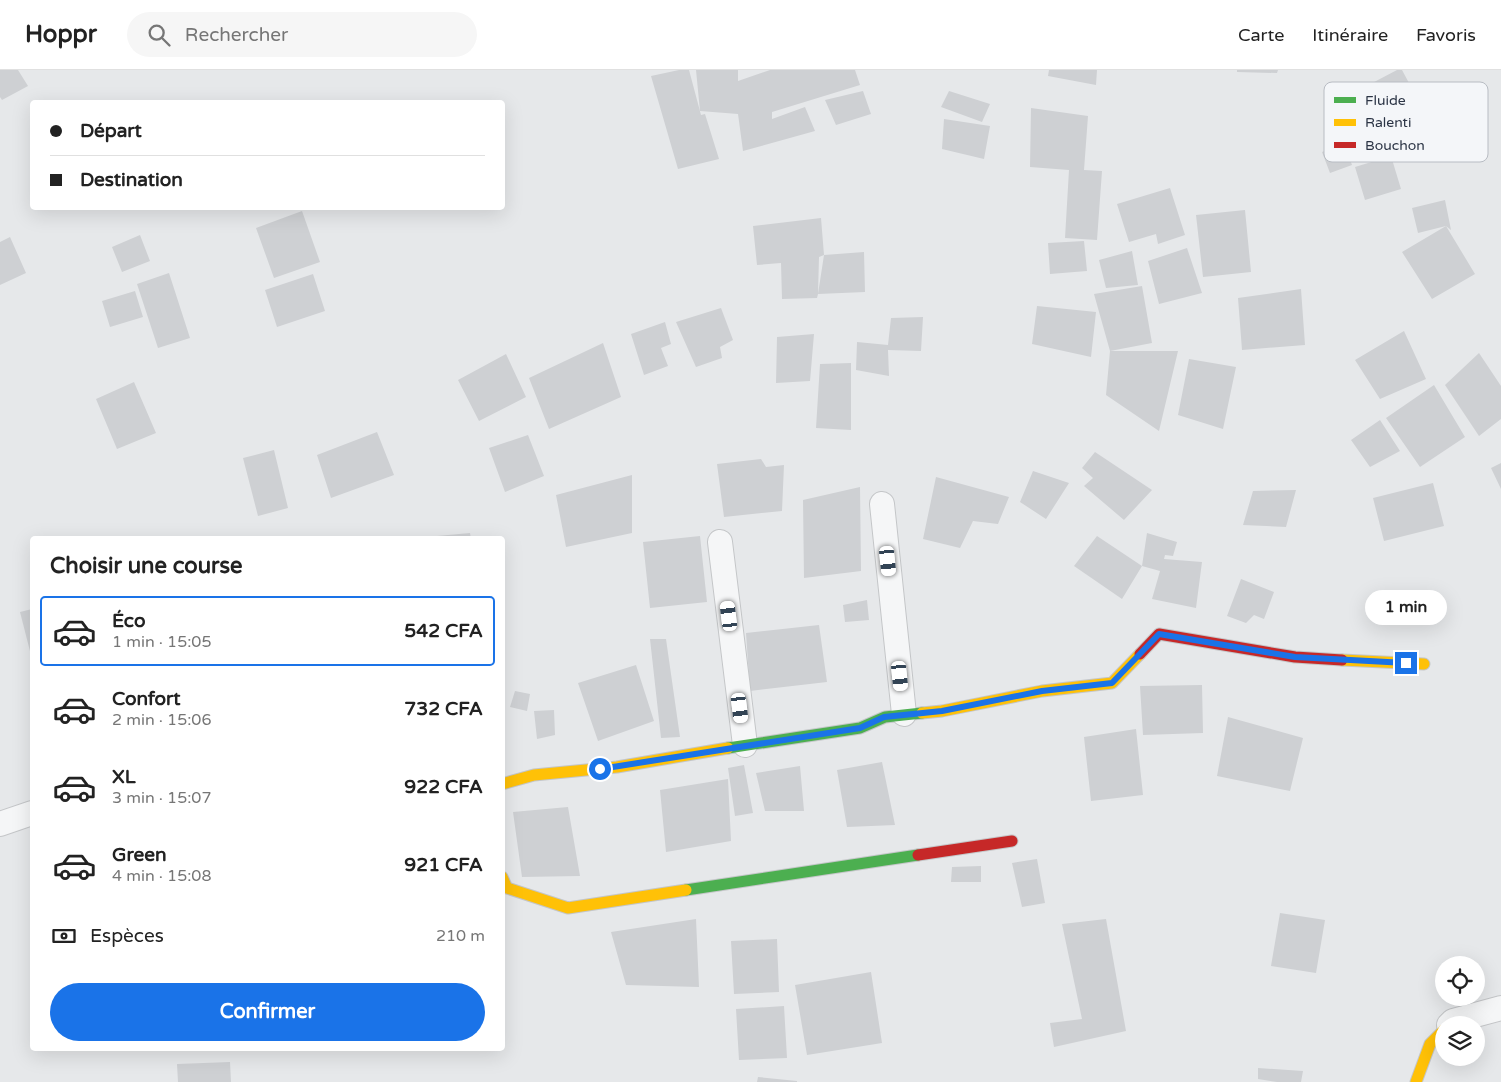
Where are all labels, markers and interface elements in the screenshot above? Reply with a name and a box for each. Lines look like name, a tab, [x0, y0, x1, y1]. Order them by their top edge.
search box	[127, 12, 477, 57]
text: Hoppr	[25, 20, 97, 49]
icon: search	[145, 21, 173, 49]
text: Rechercher	[185, 24, 288, 46]
text: Carte	[1238, 24, 1284, 46]
text: Itinéraire	[1312, 24, 1388, 46]
text: Favoris	[1416, 24, 1476, 46]
legend	[1324, 82, 1488, 162]
text: Fluide	[1365, 92, 1406, 109]
text: Ralenti	[1365, 114, 1411, 131]
text: Départ	[80, 120, 142, 142]
text: Bouchon	[1365, 137, 1425, 154]
text: Destination	[80, 169, 183, 191]
car	[878, 545, 897, 577]
text: Choisir une course	[50, 553, 243, 579]
callout: 1 min	[1365, 590, 1447, 626]
text: 1 min	[1385, 597, 1427, 617]
car	[719, 600, 738, 632]
icon: car	[52, 609, 97, 654]
text: Éco	[112, 610, 145, 632]
text: 542 CFA	[404, 620, 483, 642]
text: 1 min · 15:05	[112, 632, 211, 652]
route end	[1395, 652, 1417, 674]
car	[890, 660, 909, 692]
icon: car	[52, 687, 97, 732]
text: Confort	[112, 688, 181, 710]
car	[730, 692, 749, 724]
text: 732 CFA	[404, 698, 483, 720]
text: 2 min · 15:06	[112, 710, 211, 730]
route start	[589, 758, 611, 780]
icon: car	[52, 765, 97, 810]
text: XL	[112, 766, 136, 788]
text: 922 CFA	[404, 776, 483, 798]
text: 3 min · 15:07	[112, 788, 211, 808]
icon: car	[52, 843, 97, 888]
text: Green	[112, 844, 166, 866]
text: 921 CFA	[404, 854, 483, 876]
text: 4 min · 15:08	[112, 866, 211, 886]
icon: cash	[50, 922, 78, 950]
text: Espèces	[90, 925, 164, 947]
text: 210 m	[436, 926, 485, 946]
map controls	[1435, 956, 1485, 1066]
button: locate	[1435, 956, 1485, 1006]
button: Confirmer	[50, 983, 485, 1041]
button: layers	[1435, 1016, 1485, 1066]

